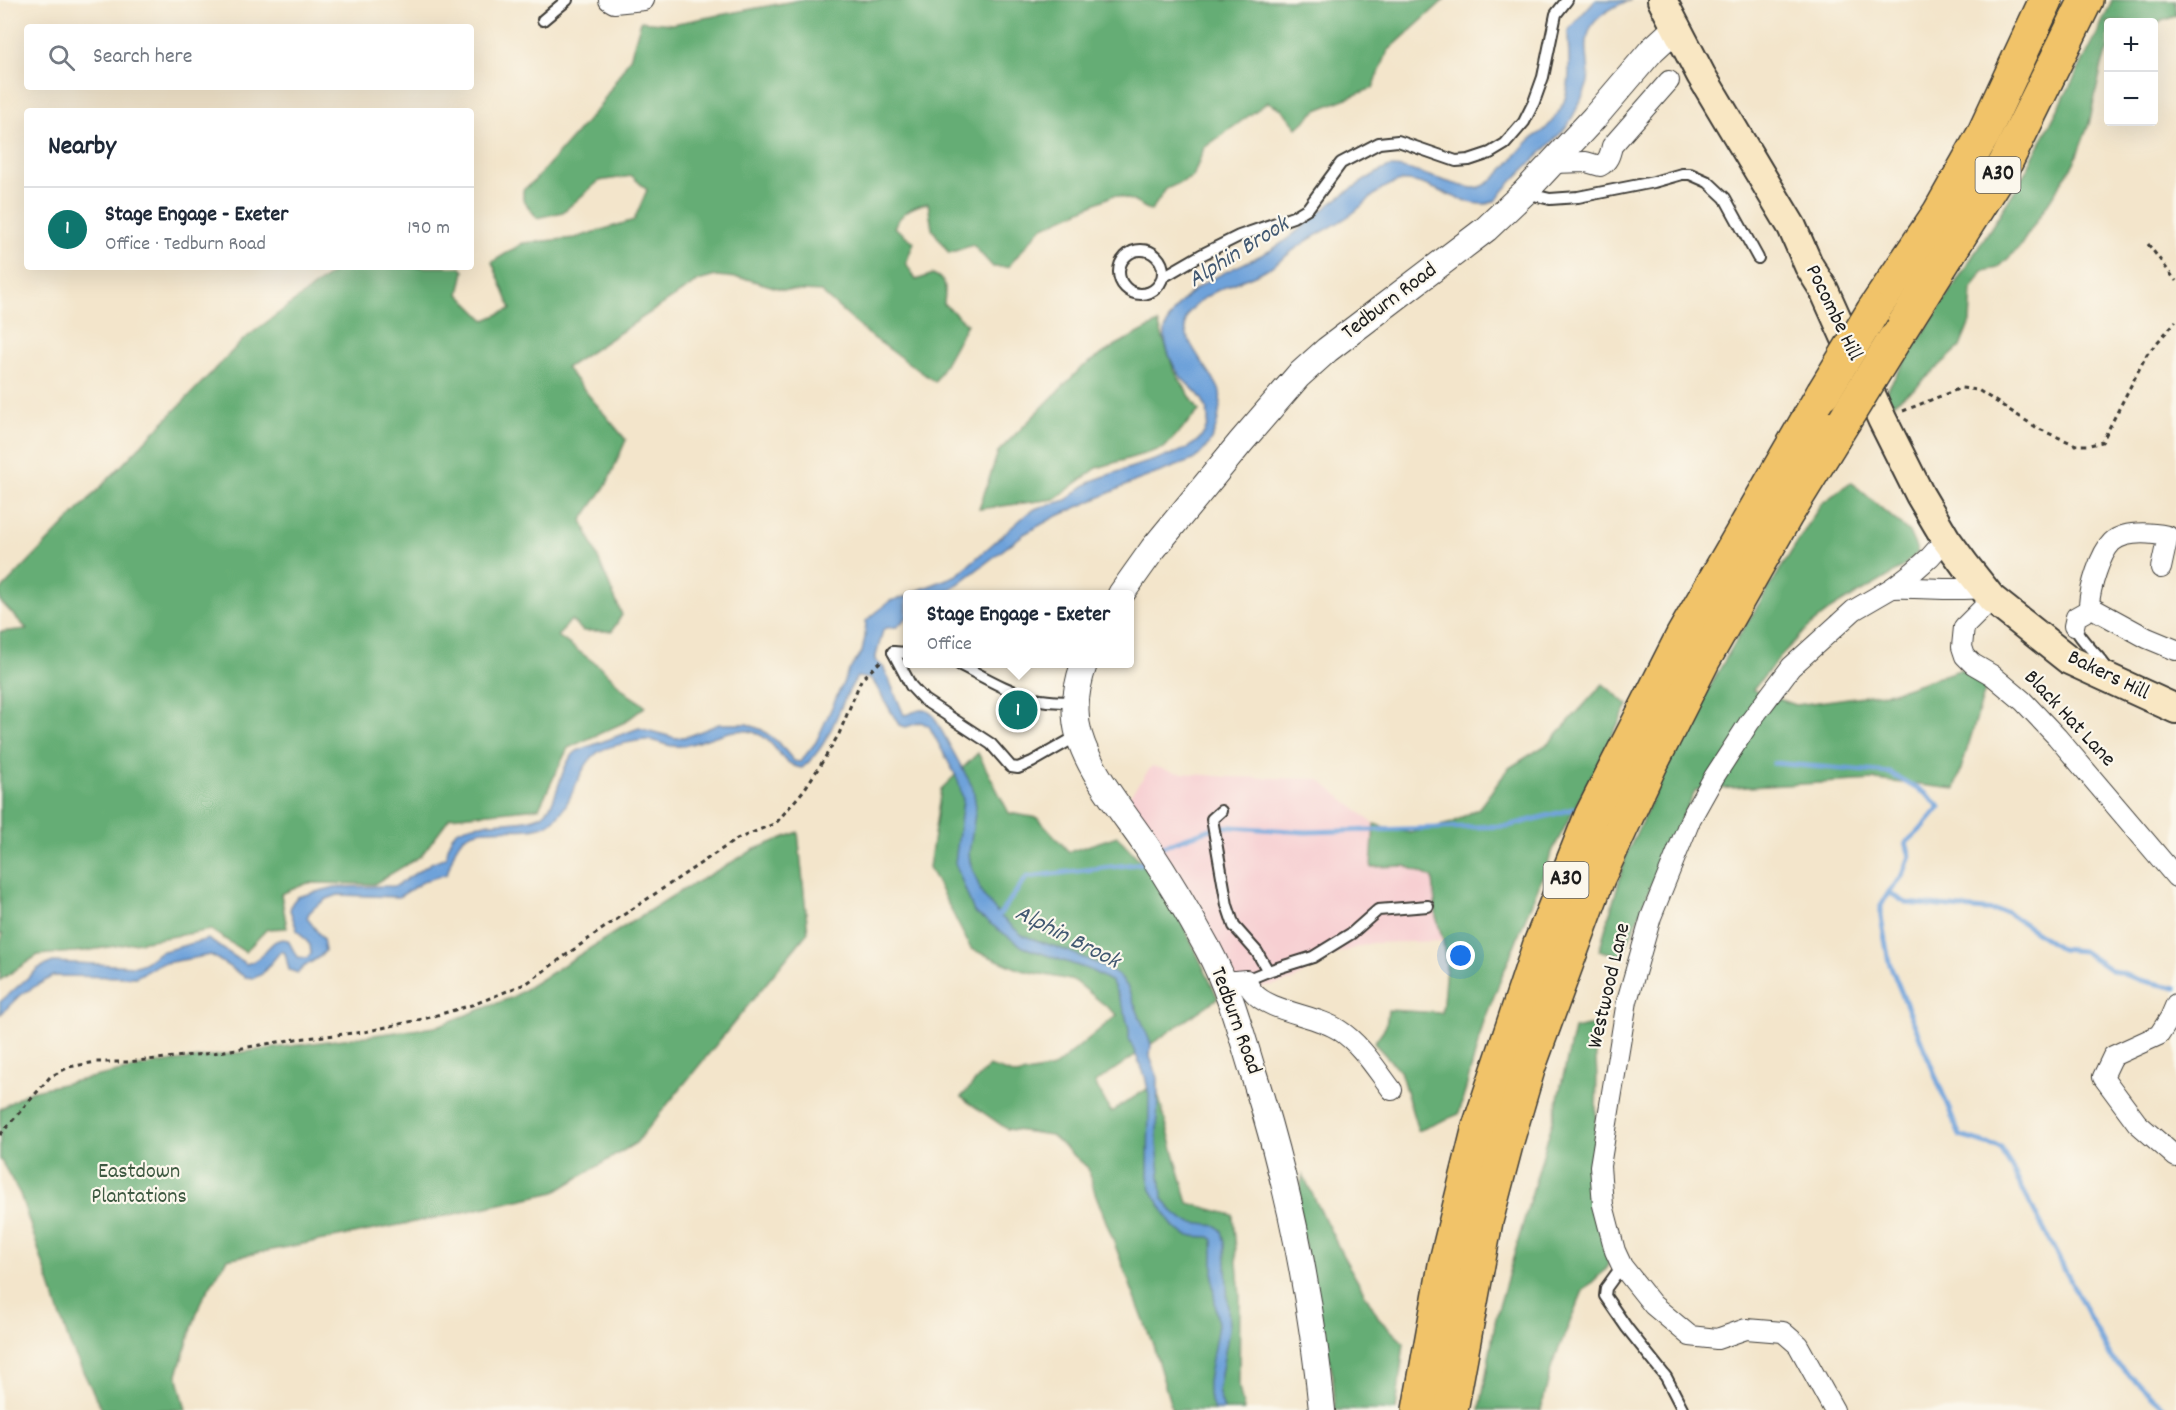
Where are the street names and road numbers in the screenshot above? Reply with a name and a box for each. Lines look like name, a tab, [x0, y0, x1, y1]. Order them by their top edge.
road number: A30	[1976, 157, 2020, 193]
street label: Tedburn Road	[1336, 256, 1444, 348]
street label: Pocombe Hill	[1796, 260, 1870, 366]
street label: Bakers Hill	[2062, 643, 2154, 709]
street label: Black Hat Lane	[2016, 664, 2122, 774]
road number: A30	[1544, 862, 1588, 898]
street label: Westwood Lane	[1581, 920, 1639, 1052]
street label: Tedburn Road	[1201, 963, 1269, 1079]

